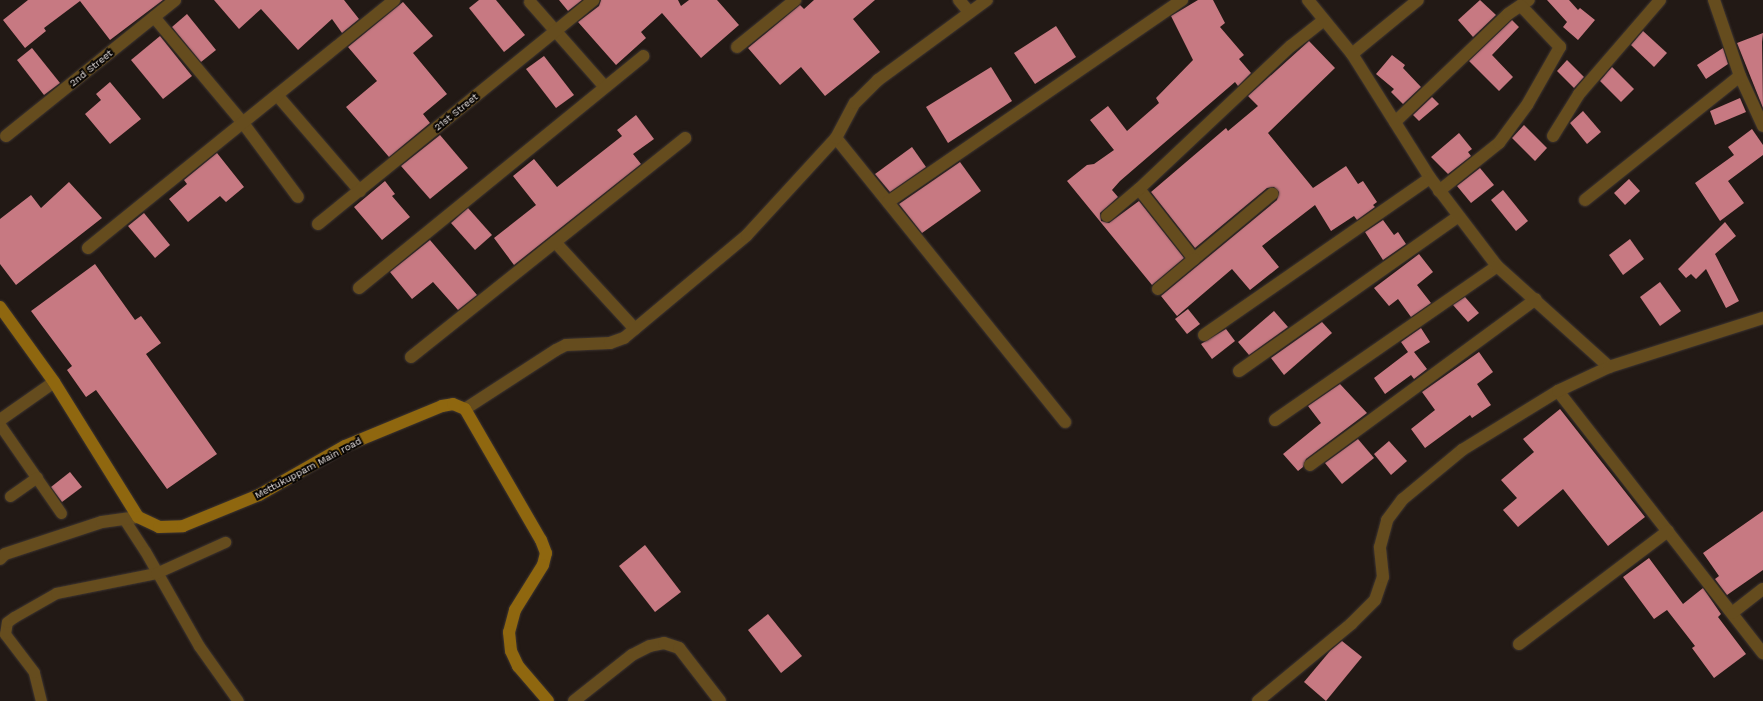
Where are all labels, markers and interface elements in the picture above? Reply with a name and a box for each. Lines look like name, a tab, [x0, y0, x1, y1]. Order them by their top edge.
street label: 2nd Street	[67, 47, 115, 89]
street label: 21st Street	[432, 91, 480, 133]
street label: Mettukuppam Main road	[253, 435, 363, 501]

